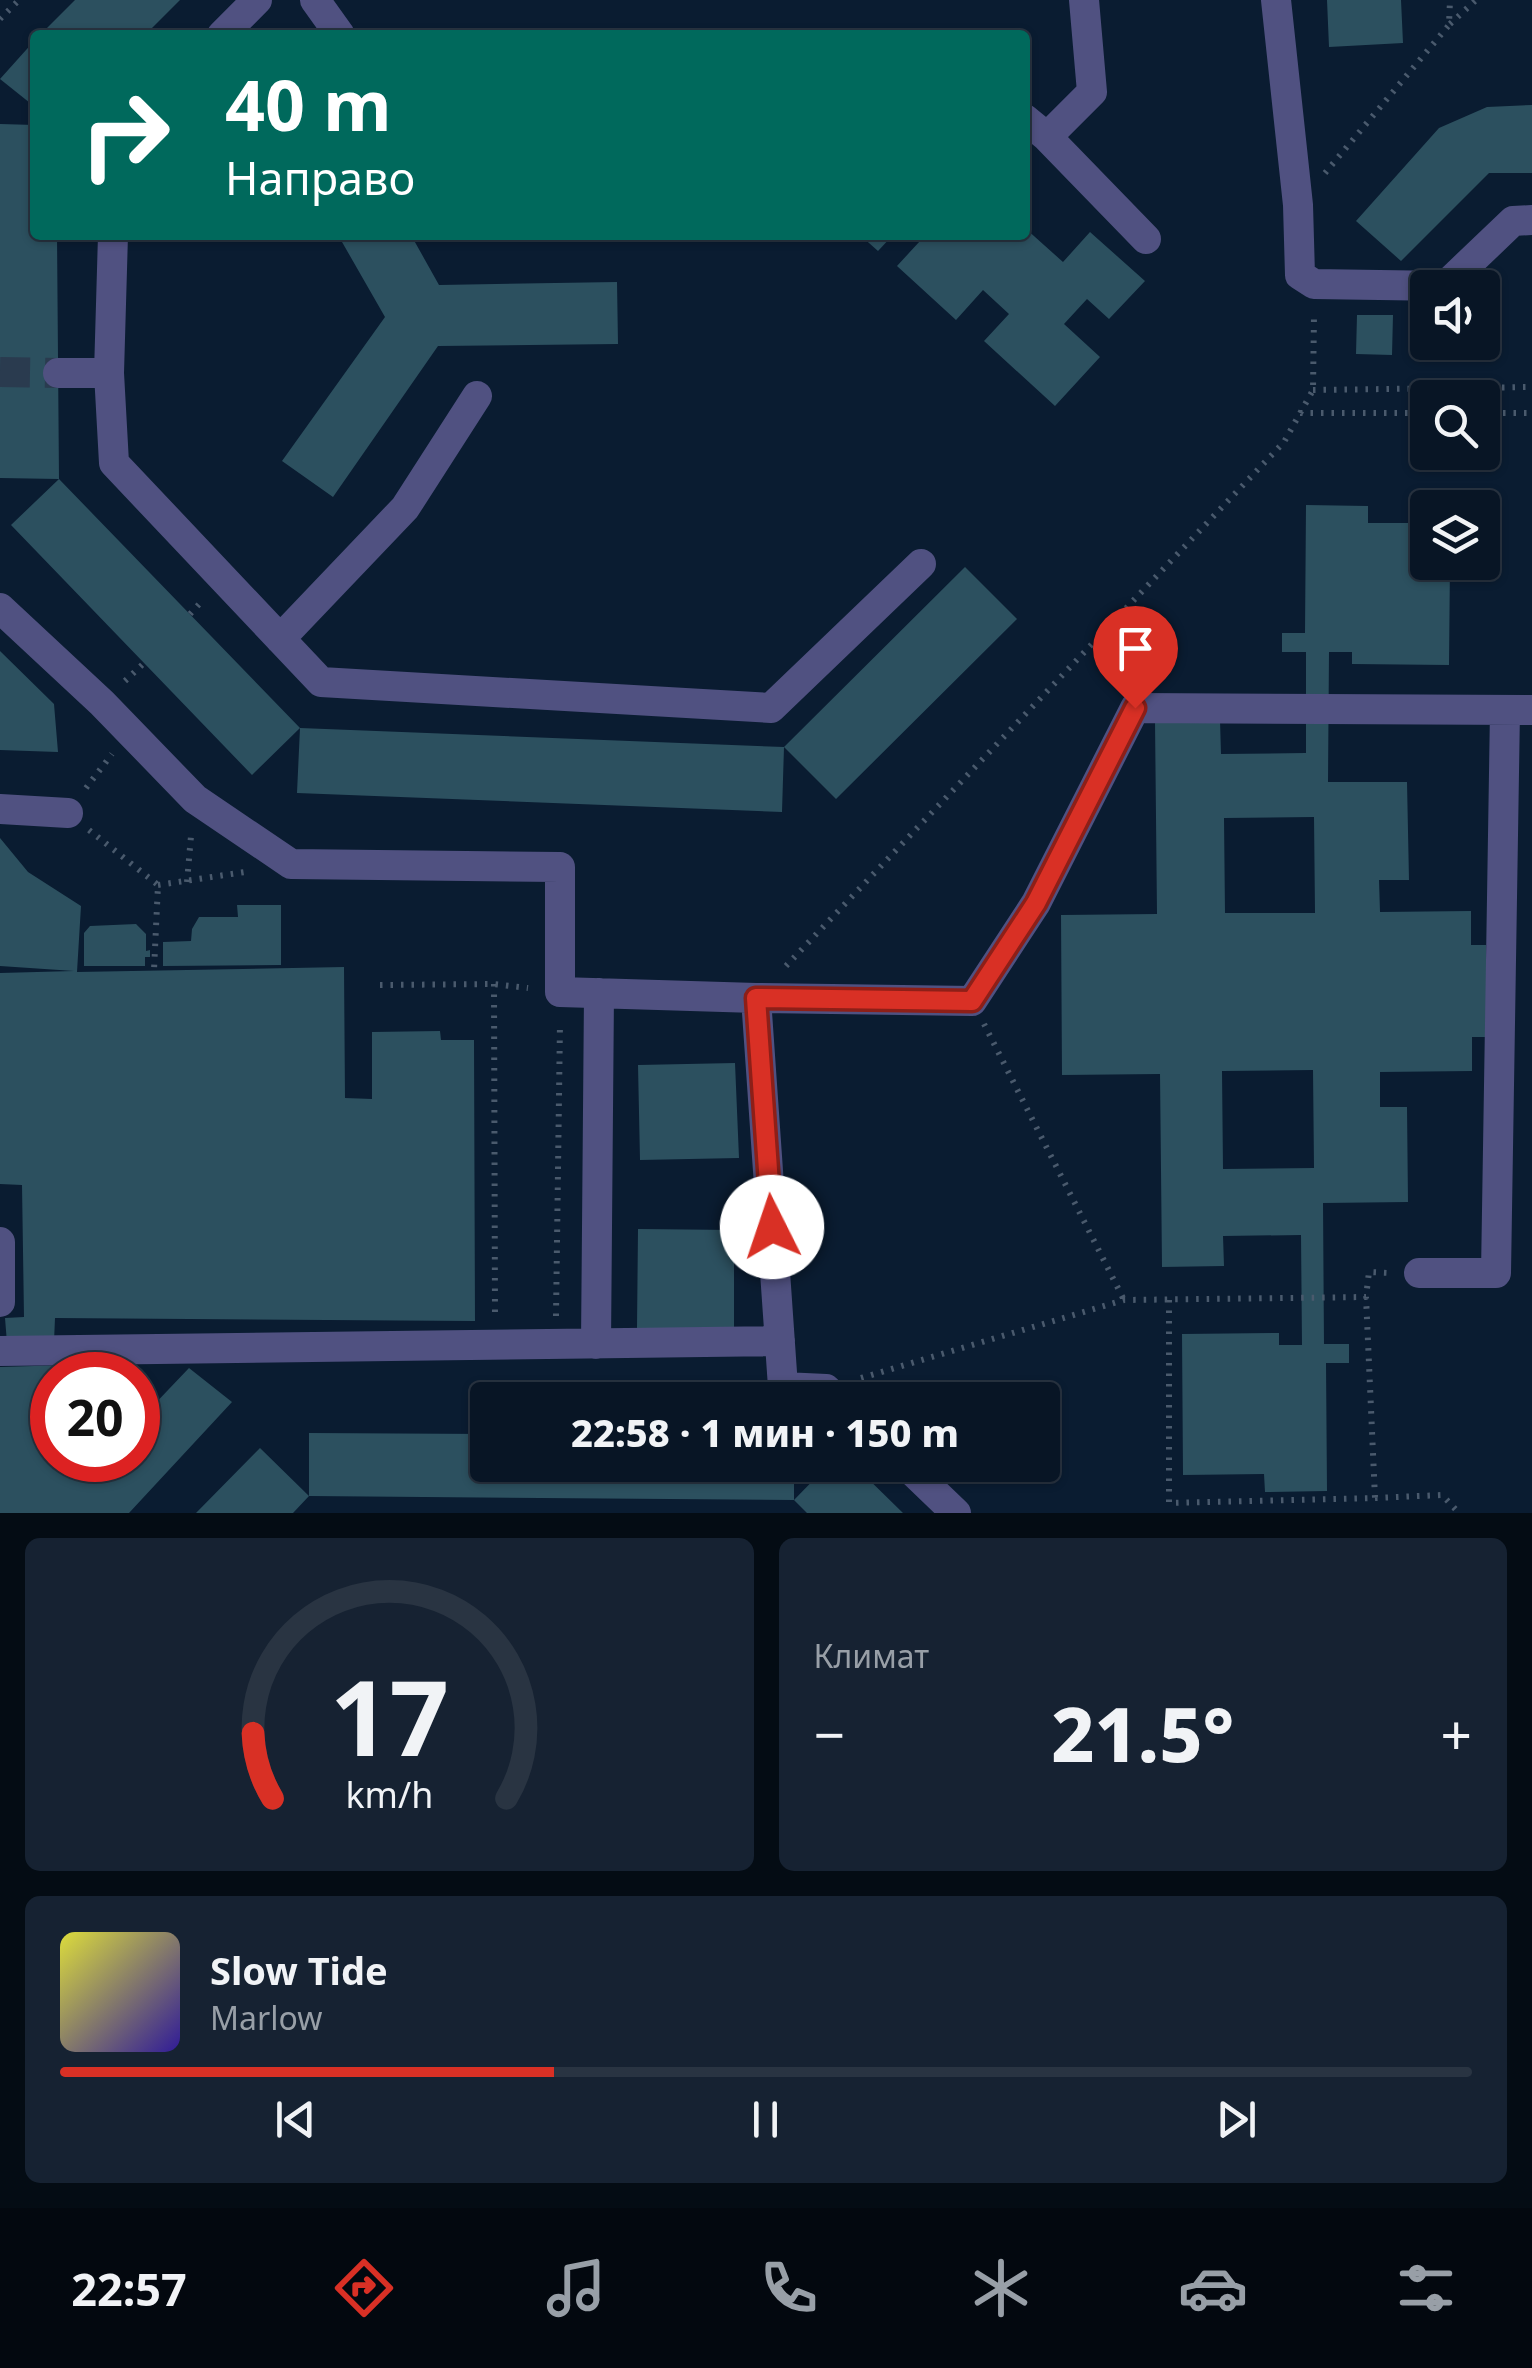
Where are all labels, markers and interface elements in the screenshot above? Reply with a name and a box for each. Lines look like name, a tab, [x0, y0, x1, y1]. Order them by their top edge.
text: 40 m	[225, 56, 392, 152]
icon: right	[60, 70, 190, 200]
text: Направо	[225, 147, 415, 208]
map controls	[1410, 270, 1500, 580]
button: sound	[1410, 270, 1500, 360]
button: search	[1410, 380, 1500, 470]
button: layers	[1410, 490, 1500, 580]
pin	[1093, 606, 1178, 709]
icon: arrive	[1108, 621, 1163, 676]
position arrow	[720, 1175, 824, 1279]
speed limit sign: 20	[30, 1352, 160, 1482]
text: 22:58 · 1 мин · 150 m	[571, 1406, 959, 1458]
text: Климат	[814, 1634, 929, 1677]
text: 17	[330, 1645, 449, 1786]
text: 21.5°	[1051, 1682, 1234, 1784]
text: −	[814, 1696, 845, 1771]
text: +	[1441, 1696, 1472, 1771]
text: km/h	[345, 1770, 433, 1818]
text: Slow Tide	[210, 1944, 388, 1996]
text: Marlow	[210, 1996, 322, 2039]
icon: previous	[268, 2092, 323, 2147]
icon: pause	[738, 2092, 793, 2147]
icon: next	[1209, 2092, 1264, 2147]
icon: directions	[329, 2253, 399, 2323]
icon: music	[541, 2253, 611, 2323]
icon: phone	[754, 2253, 824, 2323]
icon: climate	[966, 2253, 1036, 2323]
icon: car	[1178, 2253, 1248, 2323]
icon: filters	[1391, 2253, 1461, 2323]
text: 22:57	[71, 2258, 187, 2319]

